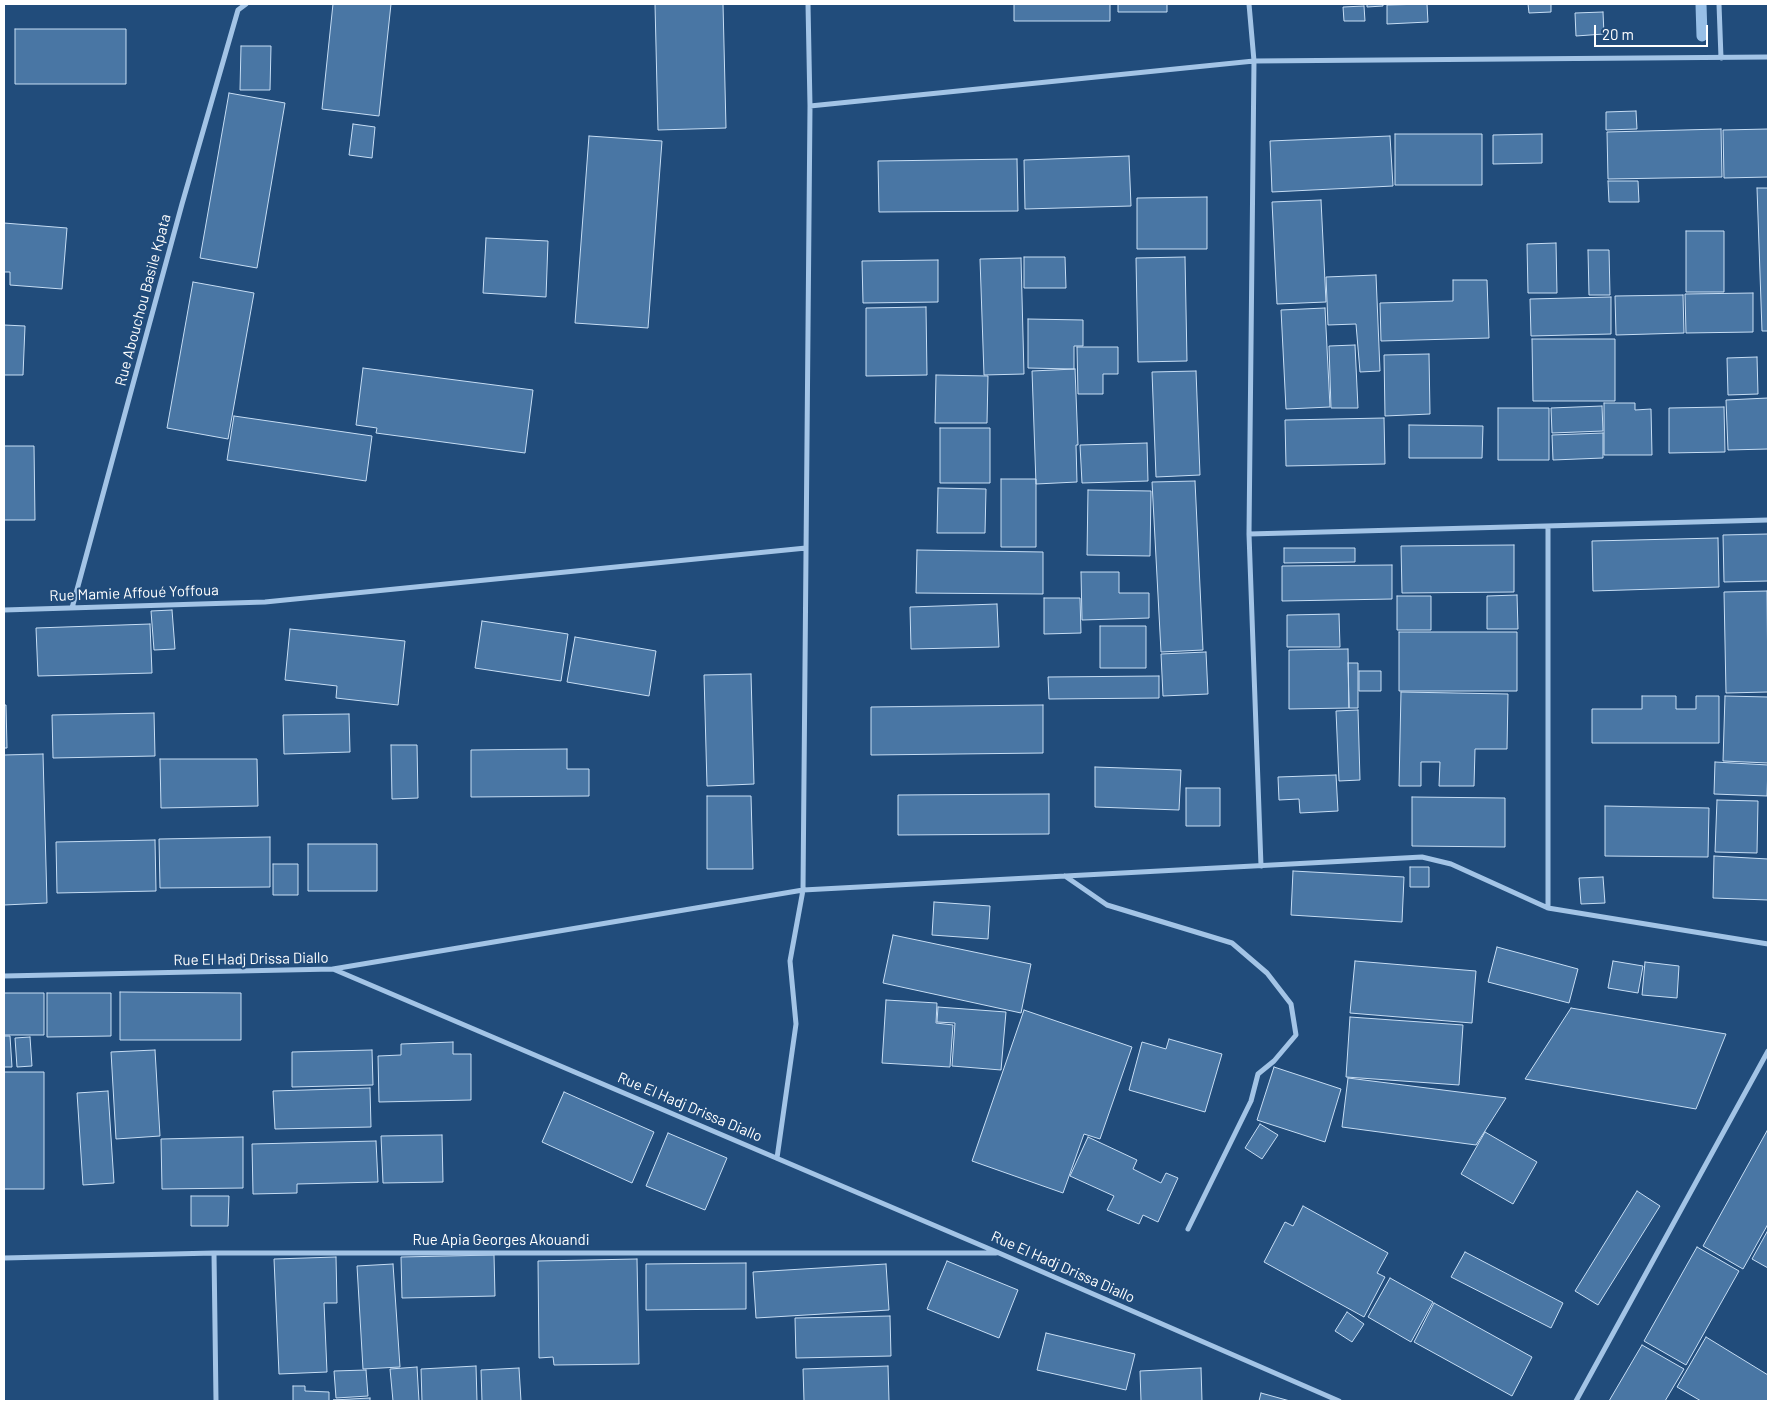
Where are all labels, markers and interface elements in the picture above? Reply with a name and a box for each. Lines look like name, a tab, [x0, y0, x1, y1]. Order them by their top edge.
scale bar	[1597, 15, 1711, 47]
text: 20 m	[1602, 25, 1634, 43]
street label: Rue Abouchou Basile Kpata	[111, 212, 175, 388]
street label: Rue Mamie Affoué Yoffoua	[49, 581, 219, 605]
street label: Rue El Hadj Drissa Diallo	[173, 949, 329, 969]
street label: Rue El Hadj Drissa Diallo	[615, 1068, 765, 1146]
street label: Rue El Hadj Drissa Diallo	[988, 1227, 1138, 1307]
street label: Rue Apia Georges Akouandi	[412, 1231, 590, 1249]

